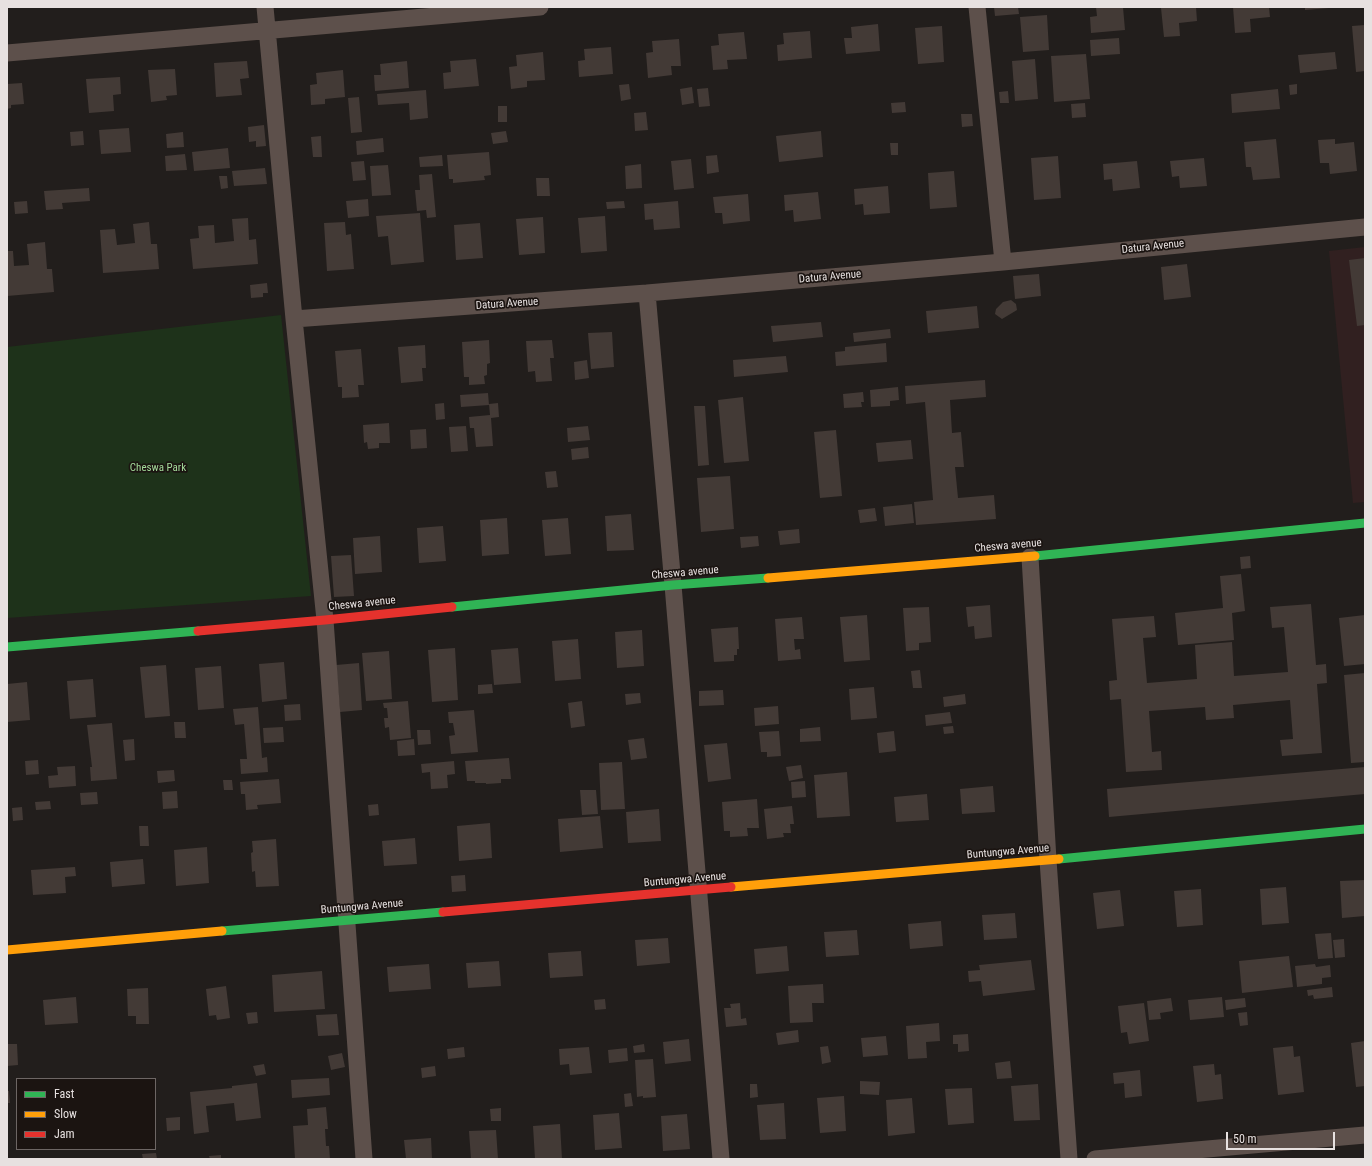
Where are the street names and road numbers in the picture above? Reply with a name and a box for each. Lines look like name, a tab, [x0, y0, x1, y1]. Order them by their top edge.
street label: Datura Avenue	[1121, 237, 1185, 257]
street label: Datura Avenue	[798, 268, 862, 286]
street label: Datura Avenue	[475, 295, 539, 313]
street label: Cheswa avenue	[974, 536, 1042, 556]
street label: Cheswa avenue	[651, 563, 719, 583]
street label: Cheswa avenue	[328, 594, 396, 614]
street label: Buntungwa Avenue	[966, 842, 1050, 862]
street label: Buntungwa Avenue	[643, 870, 727, 890]
street label: Buntungwa Avenue	[320, 897, 404, 917]

